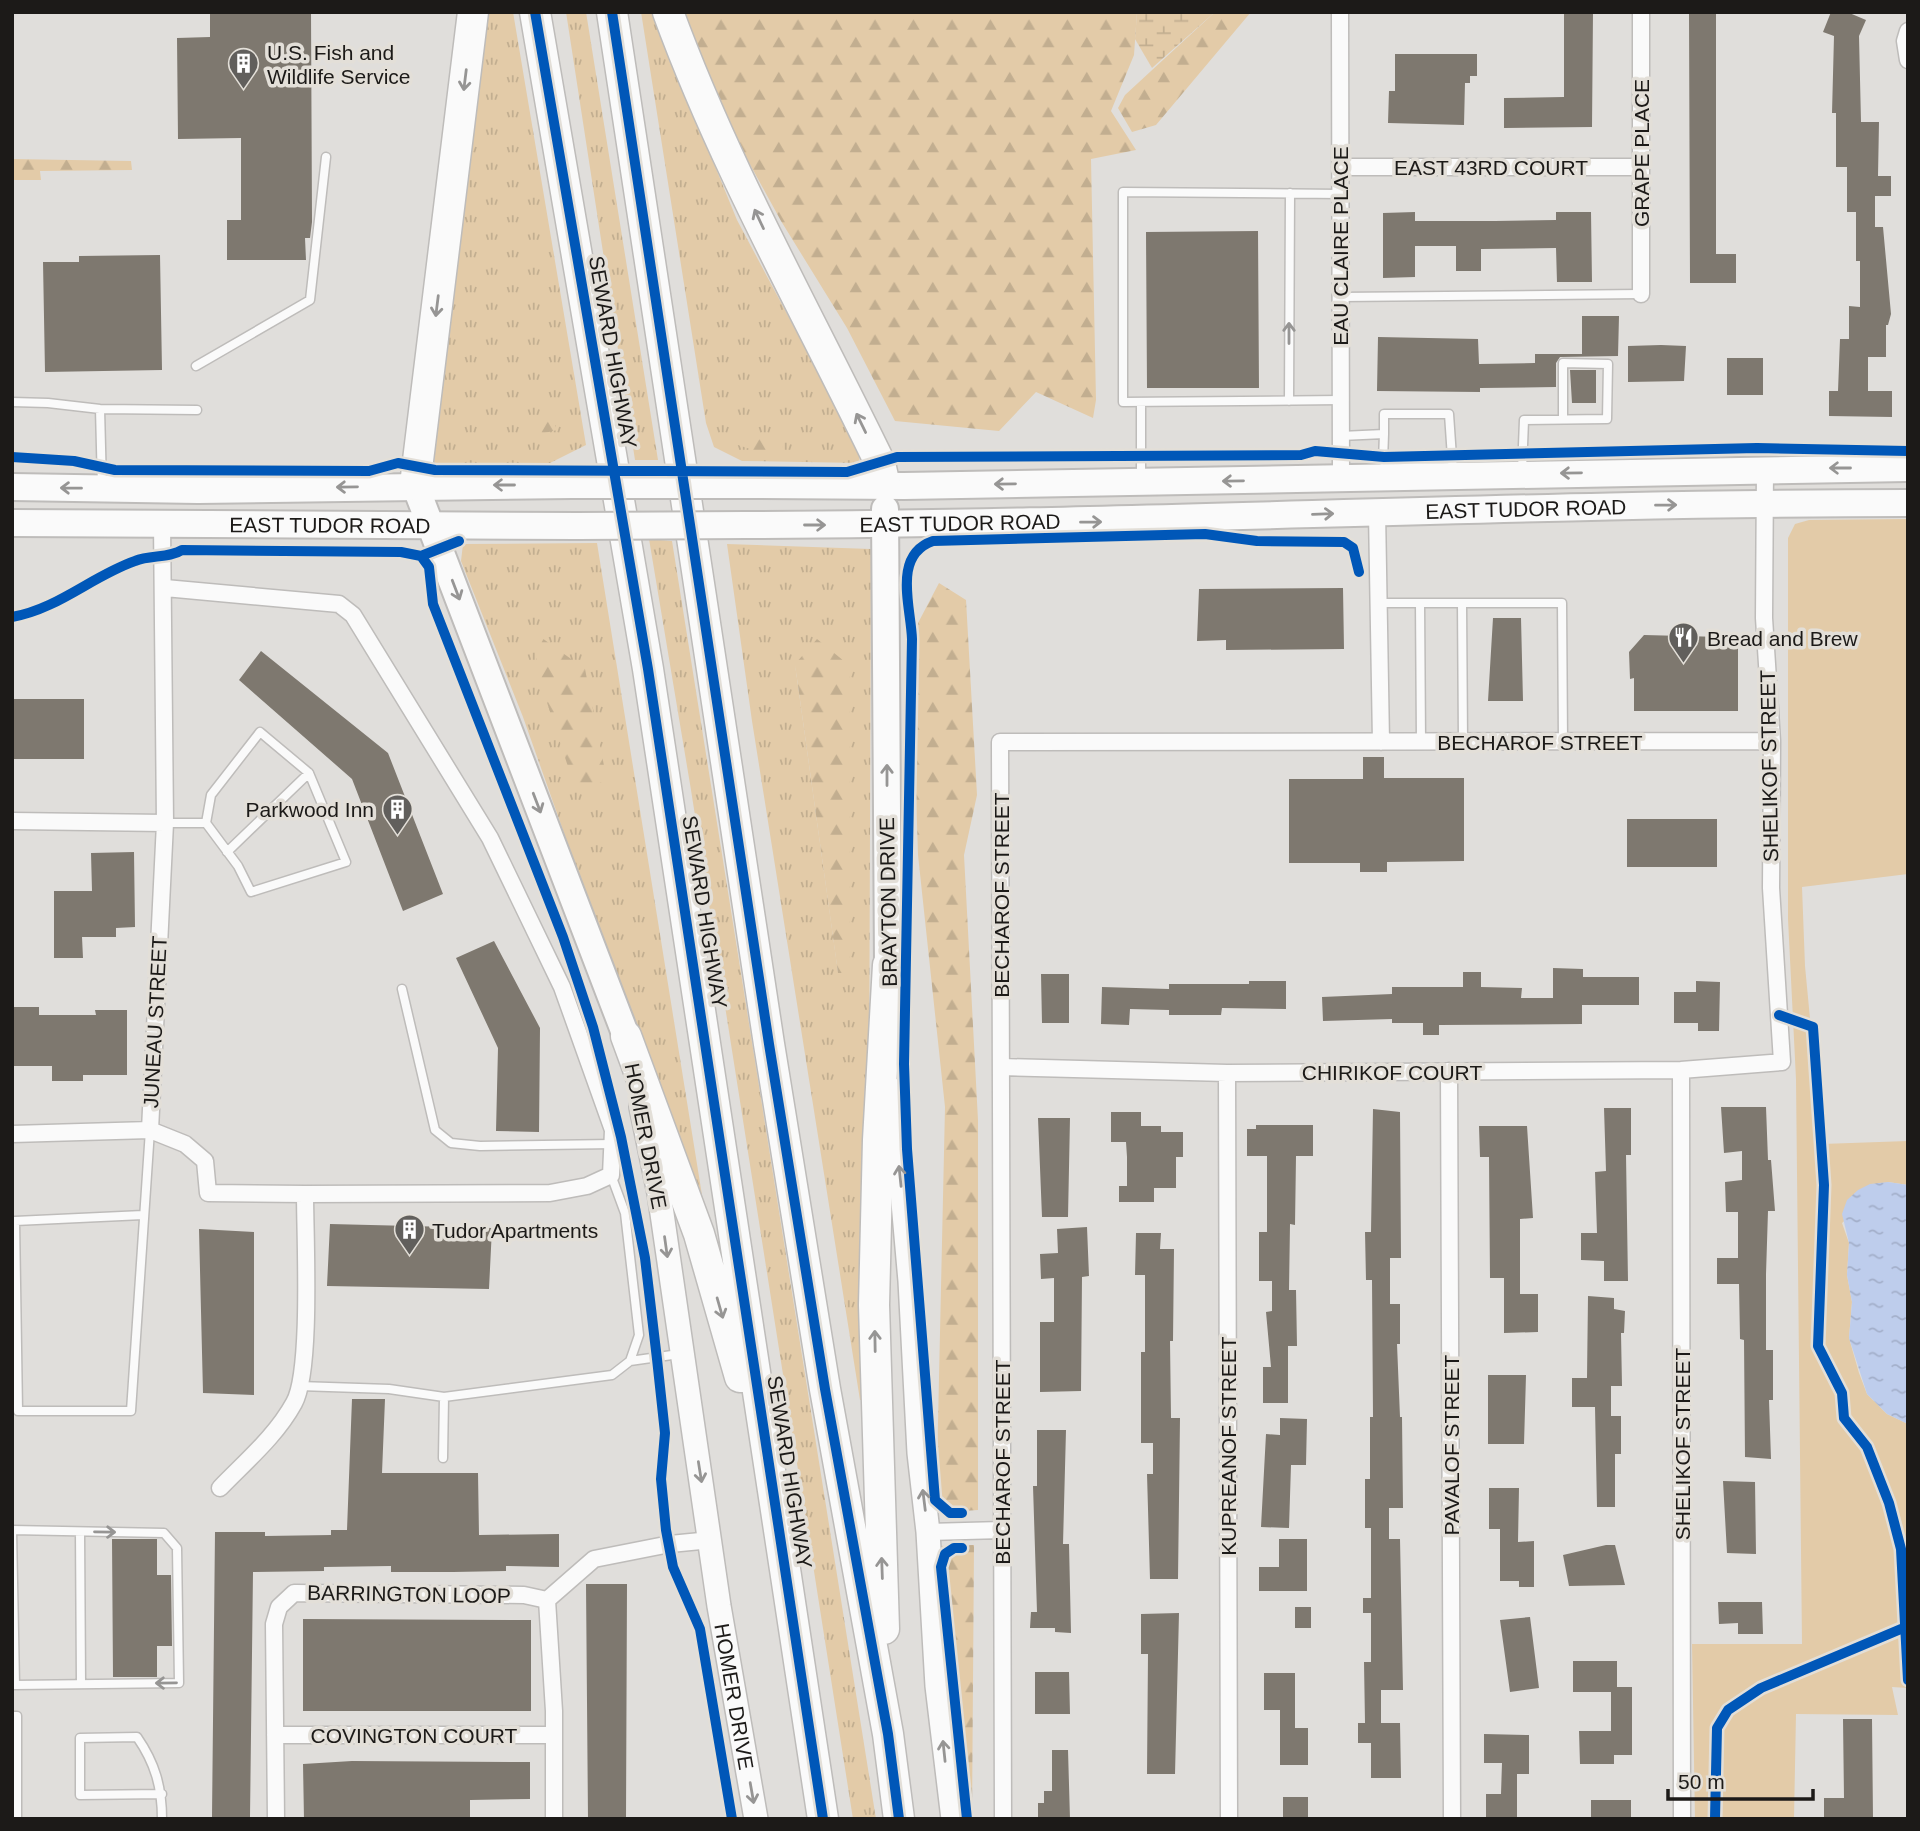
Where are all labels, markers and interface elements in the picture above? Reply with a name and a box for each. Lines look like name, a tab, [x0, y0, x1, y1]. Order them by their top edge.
place label: U.S. Fish and Wildlife Service	[267, 41, 411, 88]
building icon: U.S. Fish and Wildlife Service	[227, 47, 261, 91]
one-way arrow	[458, 68, 471, 91]
street label: GRAPE PLACE	[1630, 79, 1653, 227]
street label: EAU CLAIRE PLACE	[1329, 146, 1352, 346]
street label: EAST 43RD COURT	[1394, 156, 1588, 179]
one-way arrow	[752, 209, 765, 230]
street label: SEWARD HIGHWAY	[585, 254, 641, 450]
one-way arrow	[431, 294, 444, 317]
one-way arrow	[1282, 321, 1296, 344]
one-way arrow	[853, 413, 867, 434]
one-way arrow	[1828, 461, 1851, 475]
one-way arrow	[1560, 466, 1583, 480]
one-way arrow	[1222, 474, 1245, 487]
one-way arrow	[994, 477, 1017, 491]
one-way arrow	[492, 478, 515, 492]
one-way arrow	[336, 480, 359, 493]
one-way arrow	[60, 481, 83, 495]
street label: EAST TUDOR ROAD	[1425, 495, 1627, 522]
one-way arrow	[1654, 499, 1677, 512]
one-way arrow	[1311, 507, 1334, 521]
street label: EAST TUDOR ROAD	[859, 509, 1061, 536]
street label: EAST TUDOR ROAD	[229, 513, 431, 537]
one-way arrow	[1079, 515, 1102, 529]
one-way arrow	[803, 518, 826, 532]
one-way arrow	[451, 579, 464, 601]
restaurant icon: Bread and Brew	[1667, 621, 1701, 665]
place label: Bread and Brew	[1707, 627, 1858, 650]
street label: SHELIKOF STREET	[1756, 669, 1782, 862]
street label: BECHAROF STREET	[1437, 731, 1643, 754]
one-way arrow	[880, 763, 894, 786]
building icon: Parkwood Inn	[380, 792, 414, 836]
one-way arrow	[532, 792, 545, 813]
street label: BECHAROF STREET	[990, 792, 1013, 998]
place label: Parkwood Inn	[246, 798, 374, 821]
street label: SEWARD HIGHWAY	[678, 814, 732, 1010]
street label: BRAYTON DRIVE	[875, 817, 901, 987]
street label: JUNEAU STREET	[139, 935, 171, 1109]
street label: HOMER DRIVE	[621, 1061, 671, 1211]
street label: CHIRIKOF COURT	[1302, 1061, 1482, 1084]
one-way arrow	[893, 1165, 906, 1187]
building icon: Tudor Apartments	[392, 1213, 426, 1257]
place label: Tudor Apartments	[432, 1219, 598, 1242]
one-way arrow	[660, 1235, 673, 1258]
one-way arrow	[715, 1297, 728, 1319]
one-way arrow	[868, 1330, 882, 1353]
street label: KUPREANOF STREET	[1217, 1336, 1240, 1556]
street label: SHELIKOF STREET	[1671, 1348, 1694, 1540]
street label: PAVALOF STREET	[1440, 1354, 1463, 1535]
street label: BECHAROF STREET	[991, 1359, 1014, 1565]
street label: SEWARD HIGHWAY	[763, 1374, 817, 1570]
one-way arrow	[693, 1460, 706, 1483]
one-way arrow	[918, 1489, 931, 1512]
one-way arrow	[93, 1526, 116, 1539]
one-way arrow	[875, 1557, 888, 1580]
street label: BARRINGTON LOOP	[307, 1581, 511, 1607]
street label: HOMER DRIVE	[711, 1621, 759, 1771]
one-way arrow	[154, 1677, 177, 1690]
street label: COVINGTON COURT	[311, 1724, 518, 1747]
one-way arrow	[938, 1740, 951, 1763]
scale bar	[1668, 1758, 1813, 1802]
text: 50 m	[1678, 1770, 1725, 1793]
one-way arrow	[745, 1782, 759, 1804]

